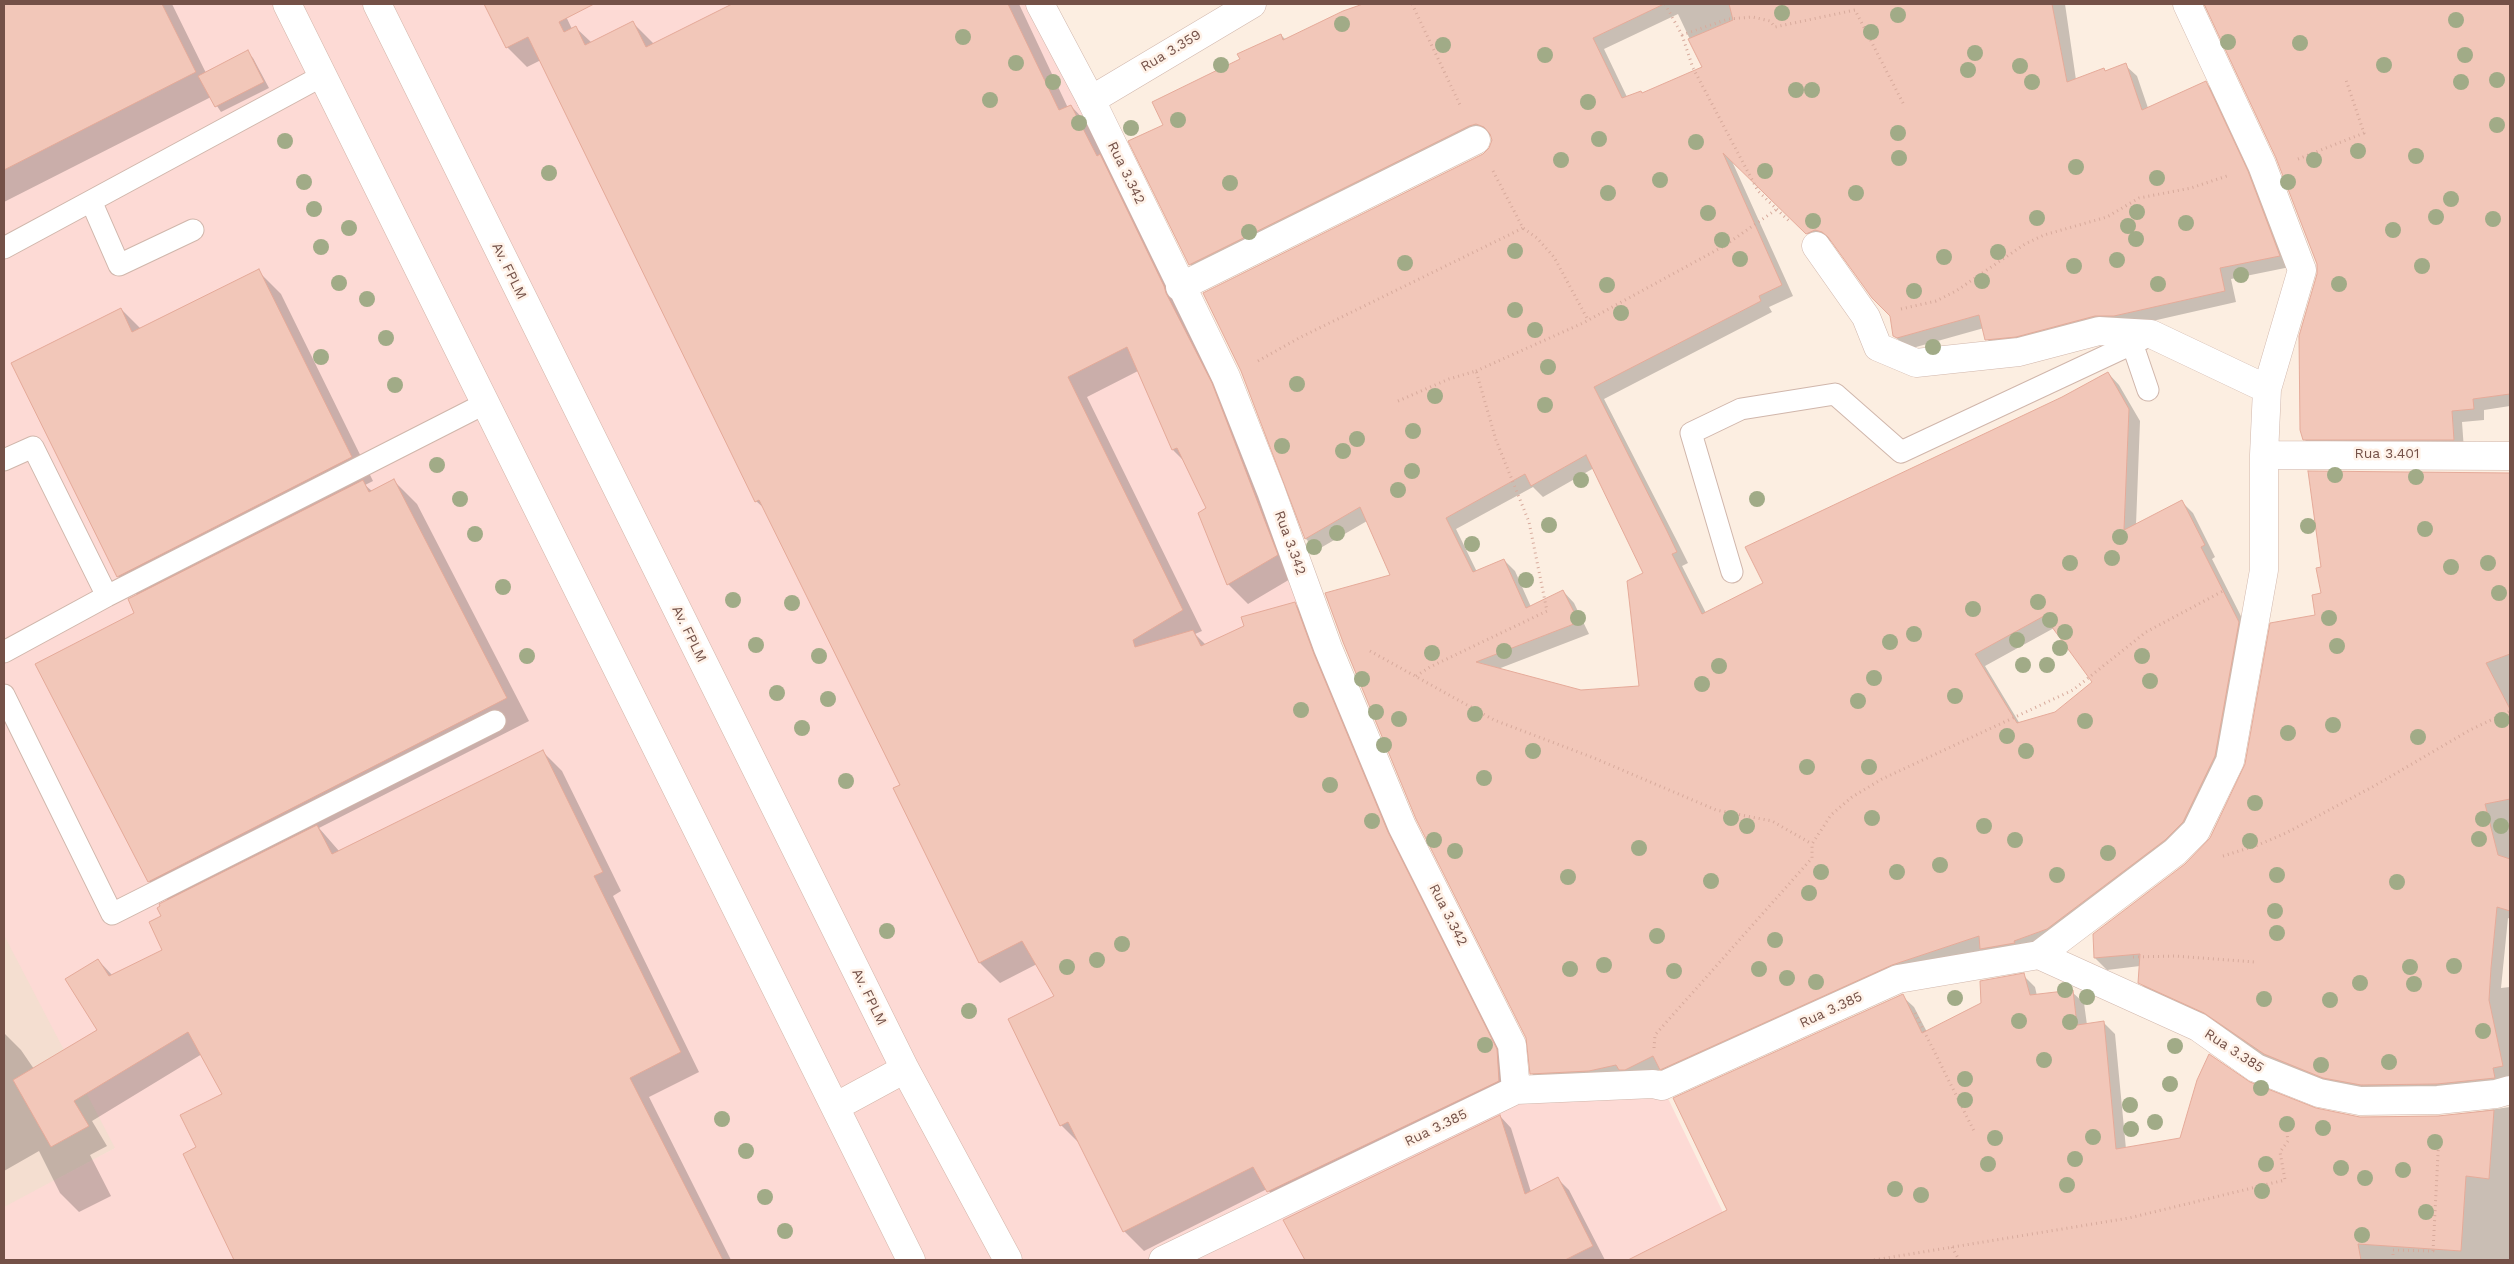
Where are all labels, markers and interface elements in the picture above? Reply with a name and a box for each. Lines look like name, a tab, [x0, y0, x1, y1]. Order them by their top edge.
street label: Rua 3.359	[1138, 26, 1204, 76]
street label: Rua 3.342	[1104, 139, 1148, 207]
street label: Av. FPLM	[488, 240, 530, 302]
street label: Rua 3.401	[2355, 446, 2419, 462]
street label: Rua 3.342	[1271, 509, 1309, 577]
street label: Av. FPLM	[668, 603, 710, 665]
street label: Rua 3.342	[1425, 881, 1471, 949]
street label: Av. FPLM	[848, 966, 890, 1028]
street label: Rua 3.385	[1797, 988, 1865, 1032]
street label: Rua 3.385	[2201, 1026, 2267, 1076]
street label: Rua 3.385	[1402, 1106, 1470, 1150]

